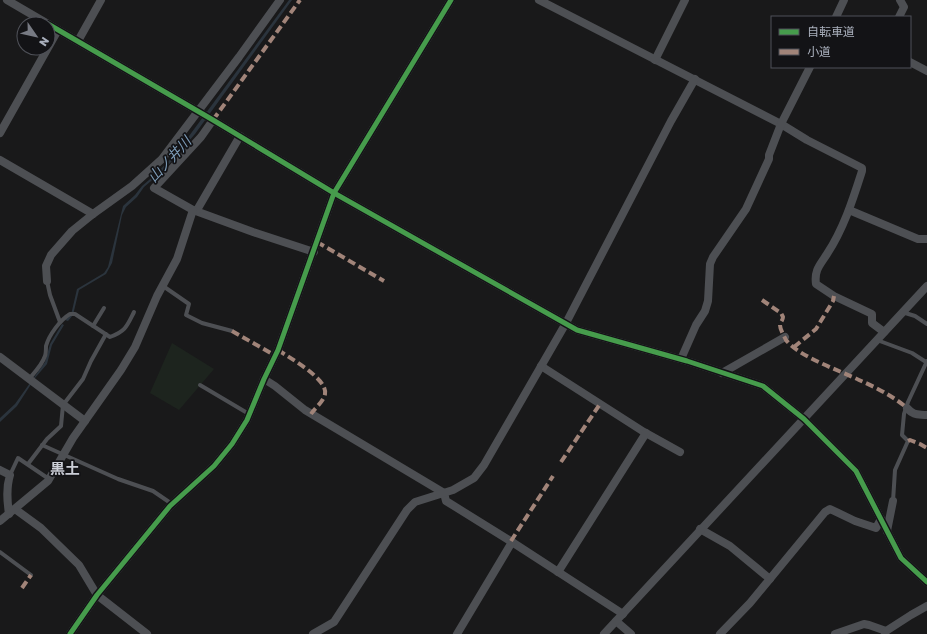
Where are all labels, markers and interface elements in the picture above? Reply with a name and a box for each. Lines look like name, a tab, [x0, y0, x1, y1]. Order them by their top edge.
north arrow	[16, 16, 56, 56]
legend	[771, 16, 911, 68]
text: 自転車道	[807, 24, 855, 39]
text: N	[37, 35, 52, 49]
text: 小道	[807, 44, 831, 59]
water label: 山ノ井川	[144, 131, 196, 185]
district label: 黒土	[50, 459, 80, 477]

